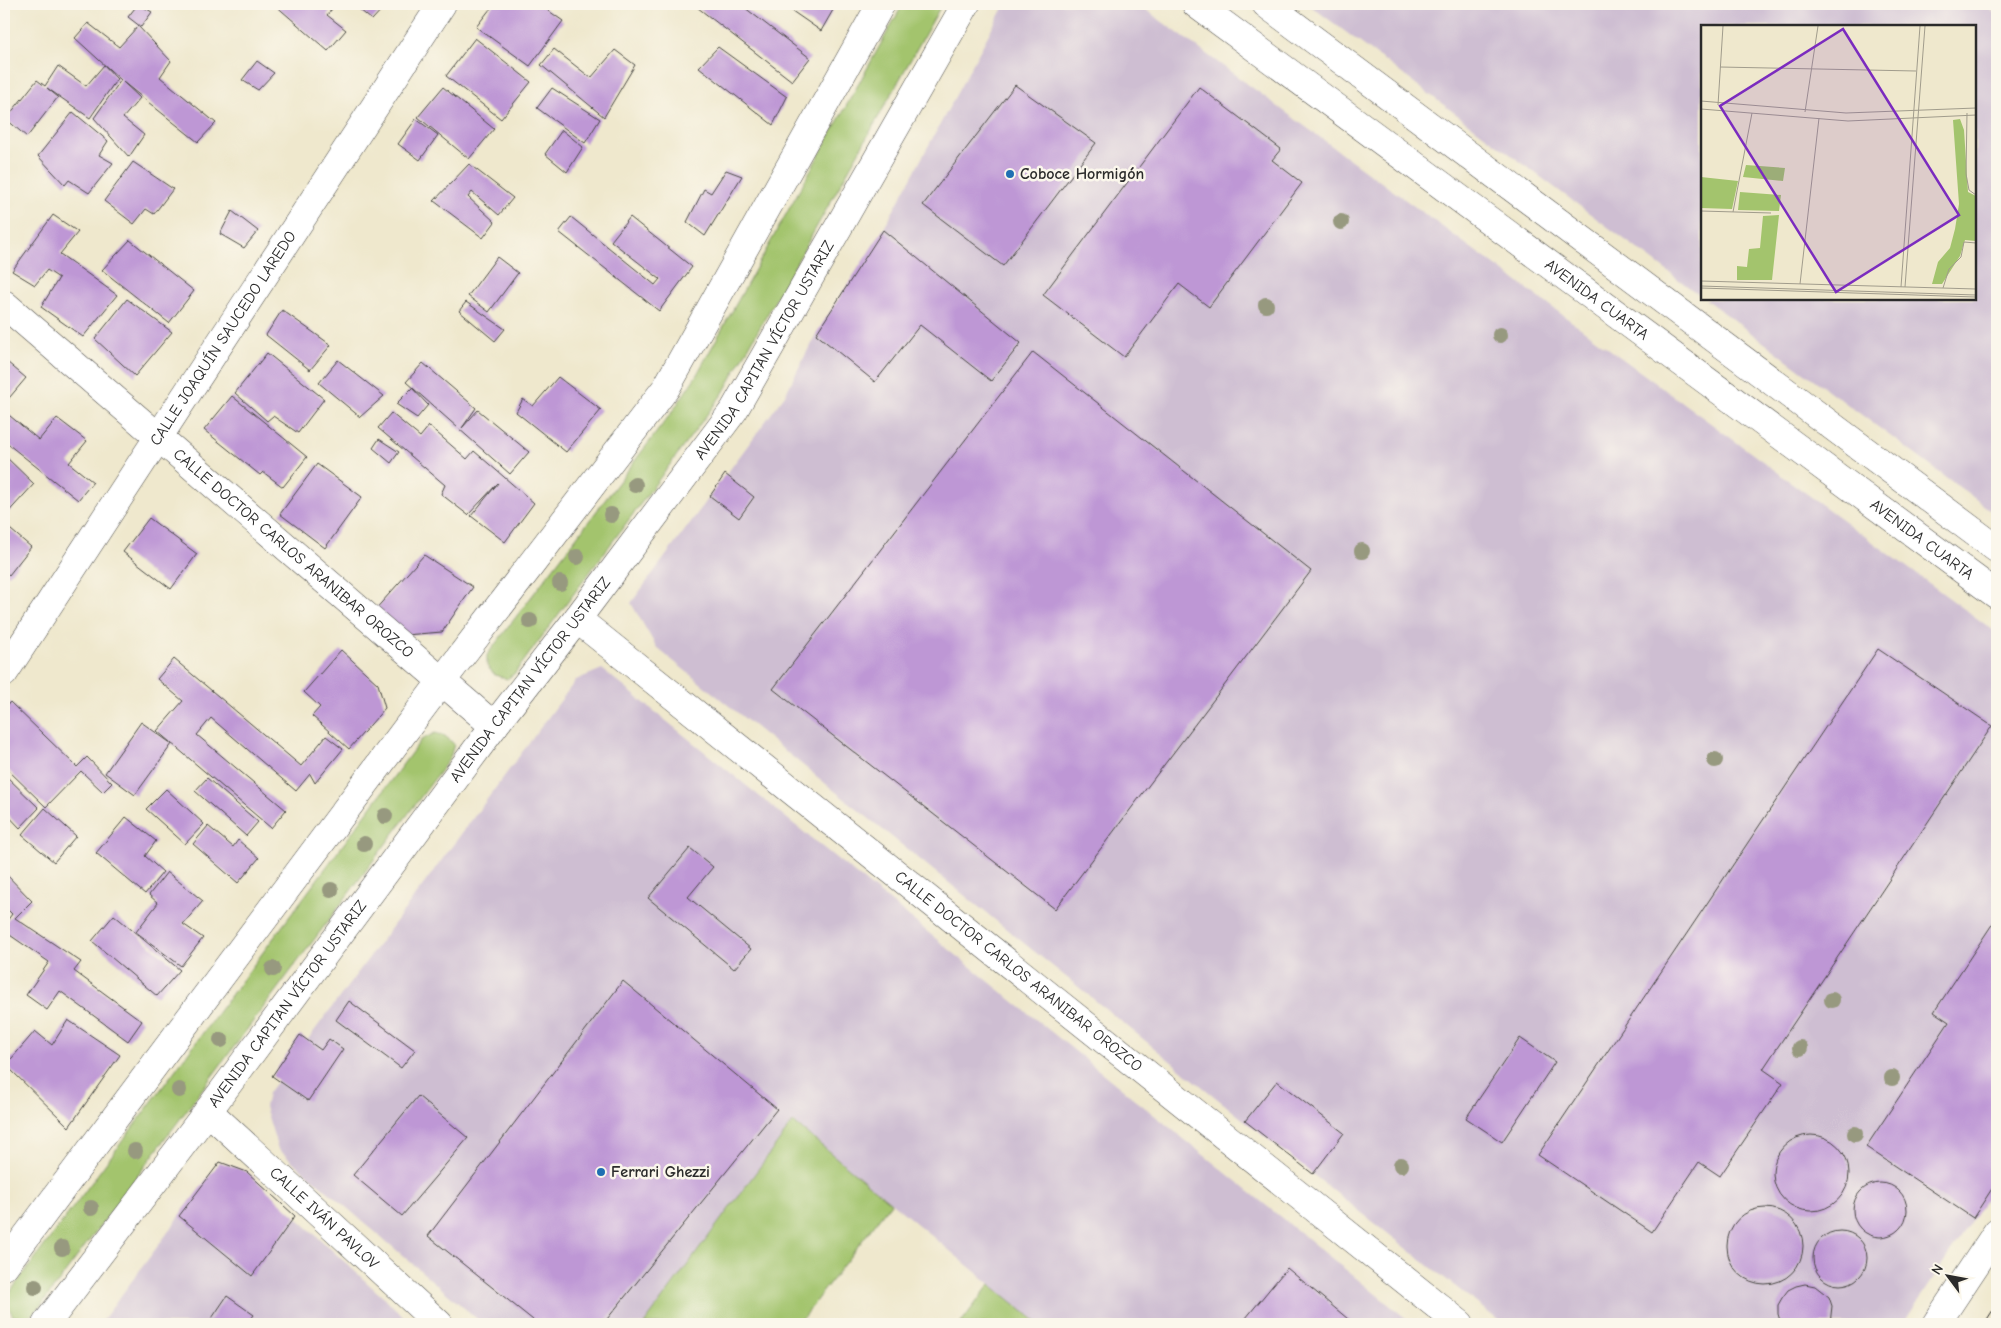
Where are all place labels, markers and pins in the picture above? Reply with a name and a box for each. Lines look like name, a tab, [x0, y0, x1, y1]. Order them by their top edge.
place label: Coboce Hormigón	[1020, 165, 1144, 183]
marker: Coboce Hormigón	[1004, 168, 1016, 180]
place label: Ferrari Ghezzi	[611, 1163, 710, 1181]
marker: Ferrari Ghezzi	[595, 1166, 607, 1178]

